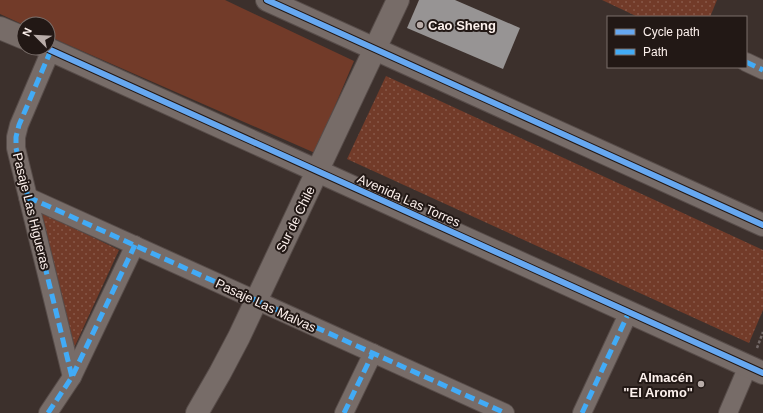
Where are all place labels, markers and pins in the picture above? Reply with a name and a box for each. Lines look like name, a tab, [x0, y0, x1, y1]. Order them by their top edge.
place label: Cao Sheng	[428, 18, 496, 33]
marker: Cao Sheng	[415, 20, 425, 30]
place label: Almacén "El Aromo"	[623, 370, 693, 400]
marker: Almacén "El Aromo"	[696, 379, 706, 389]

